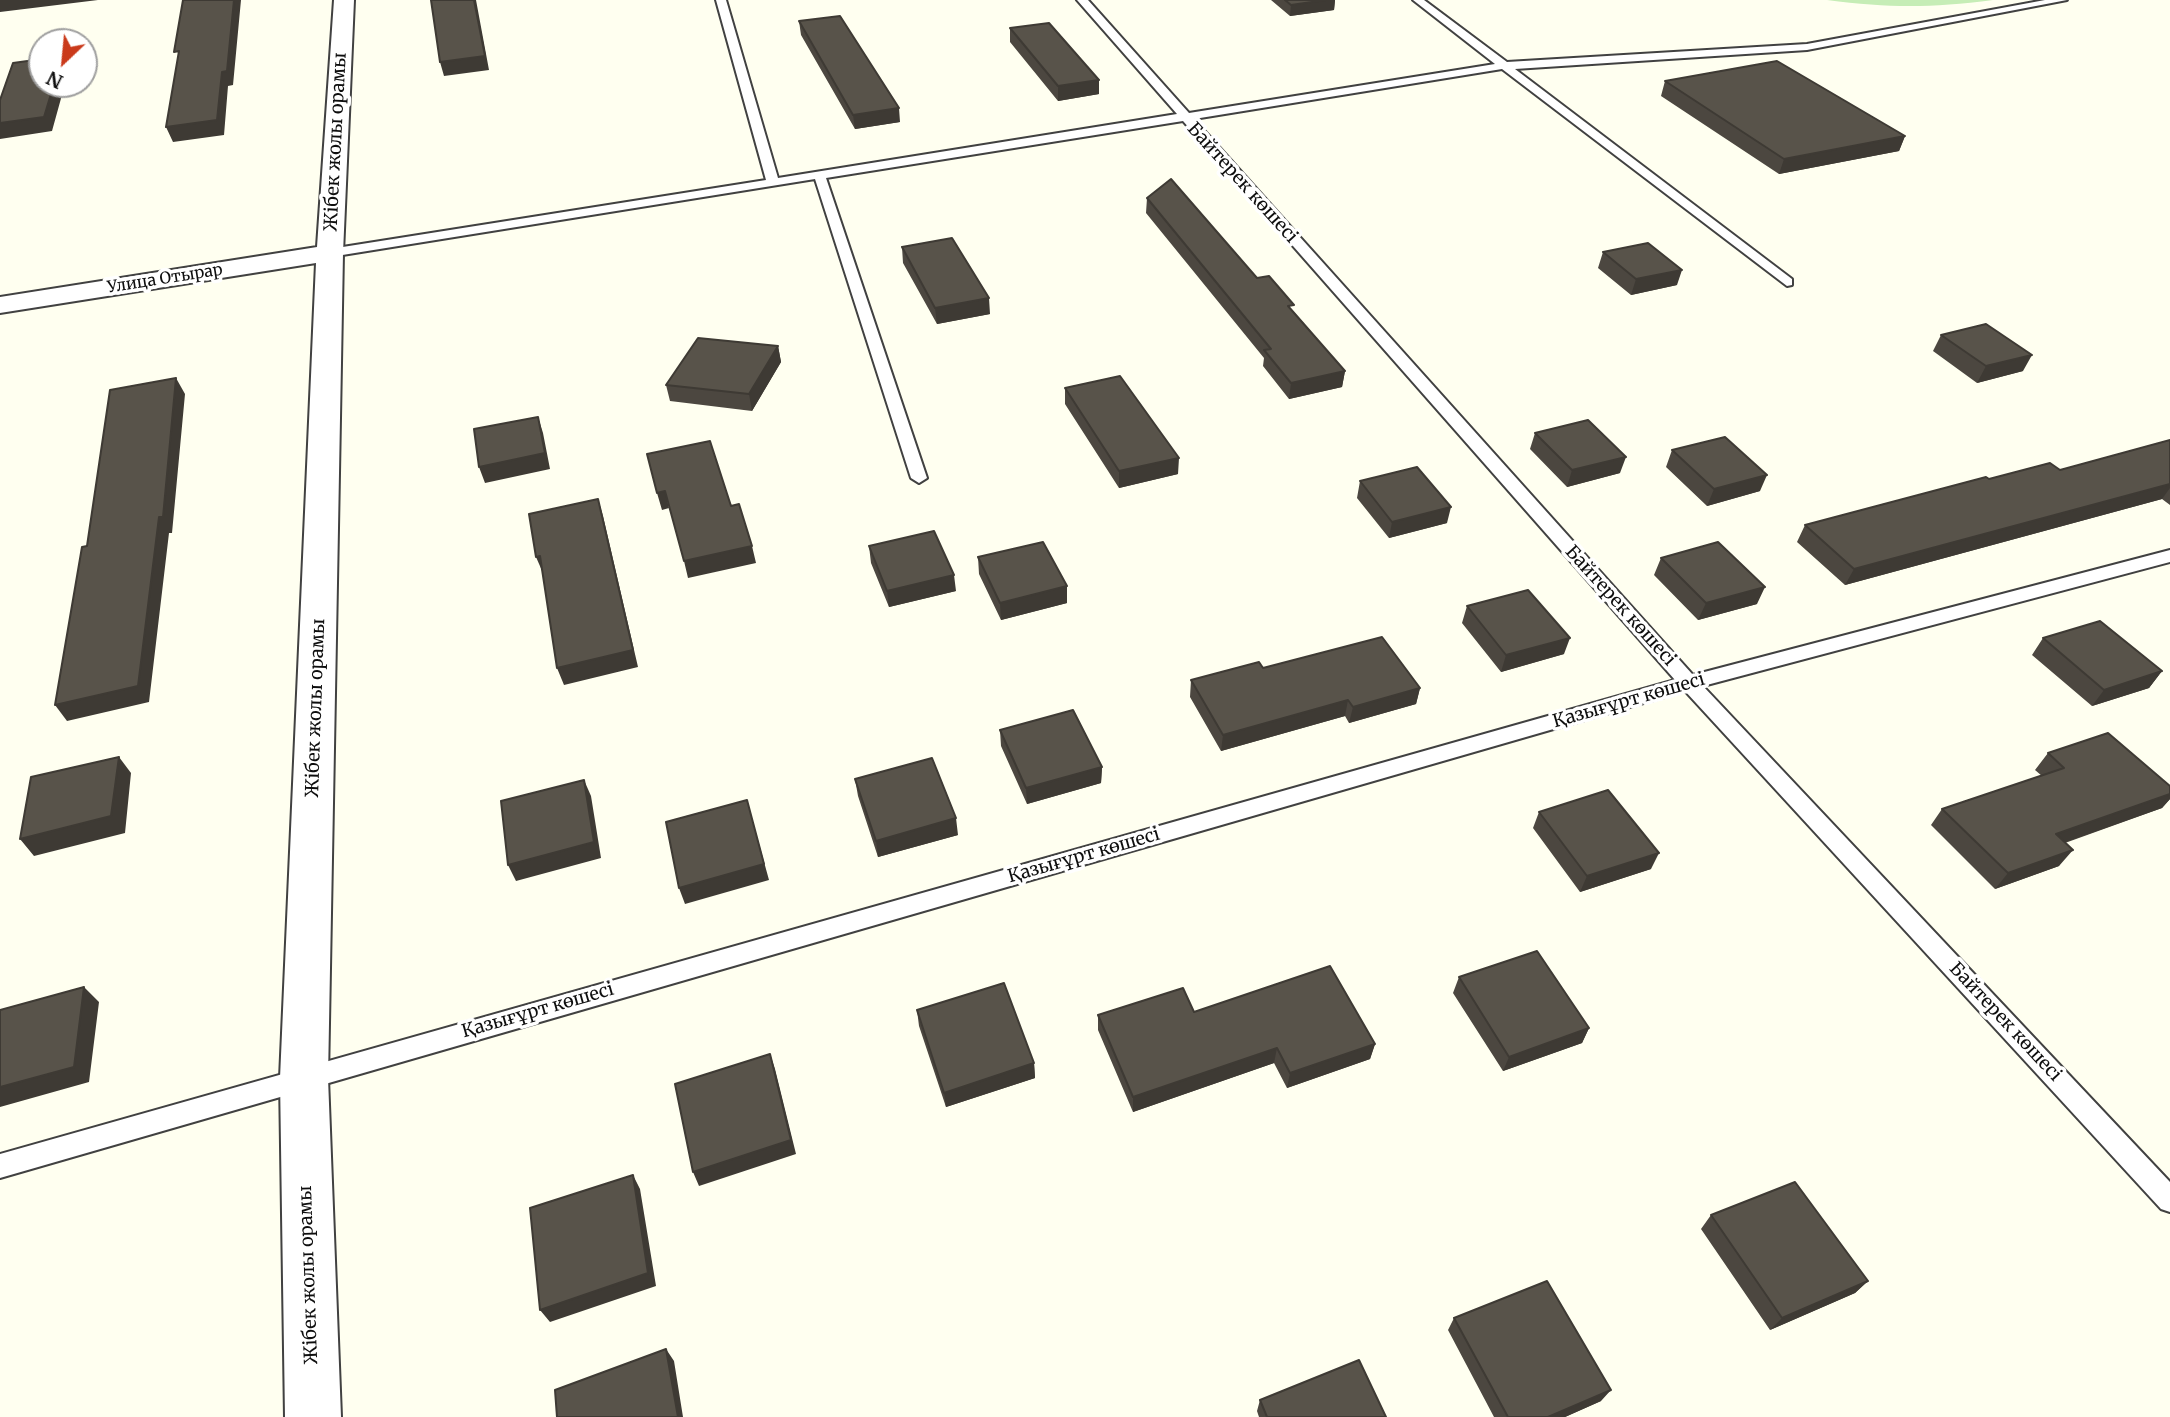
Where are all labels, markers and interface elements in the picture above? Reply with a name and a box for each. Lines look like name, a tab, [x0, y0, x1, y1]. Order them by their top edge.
north arrow	[28, 28, 98, 98]
street label: Жібек жолы орамы	[321, 52, 351, 232]
text: N	[43, 66, 67, 94]
street label: Байтерек көшесі	[1182, 118, 1302, 248]
street label: Улица Отырар	[106, 260, 224, 298]
street label: Байтерек көшесі	[1560, 541, 1680, 671]
street label: Жібек жолы орамы	[302, 618, 330, 798]
street label: Қазығұрт көшесі	[1550, 669, 1708, 733]
street label: Қазығұрт көшесі	[1005, 824, 1163, 888]
street label: Байтерек көшесі	[1944, 958, 2066, 1086]
street label: Қазығұрт көшесі	[459, 979, 617, 1043]
street label: Жібек жолы орамы	[295, 1185, 323, 1365]

